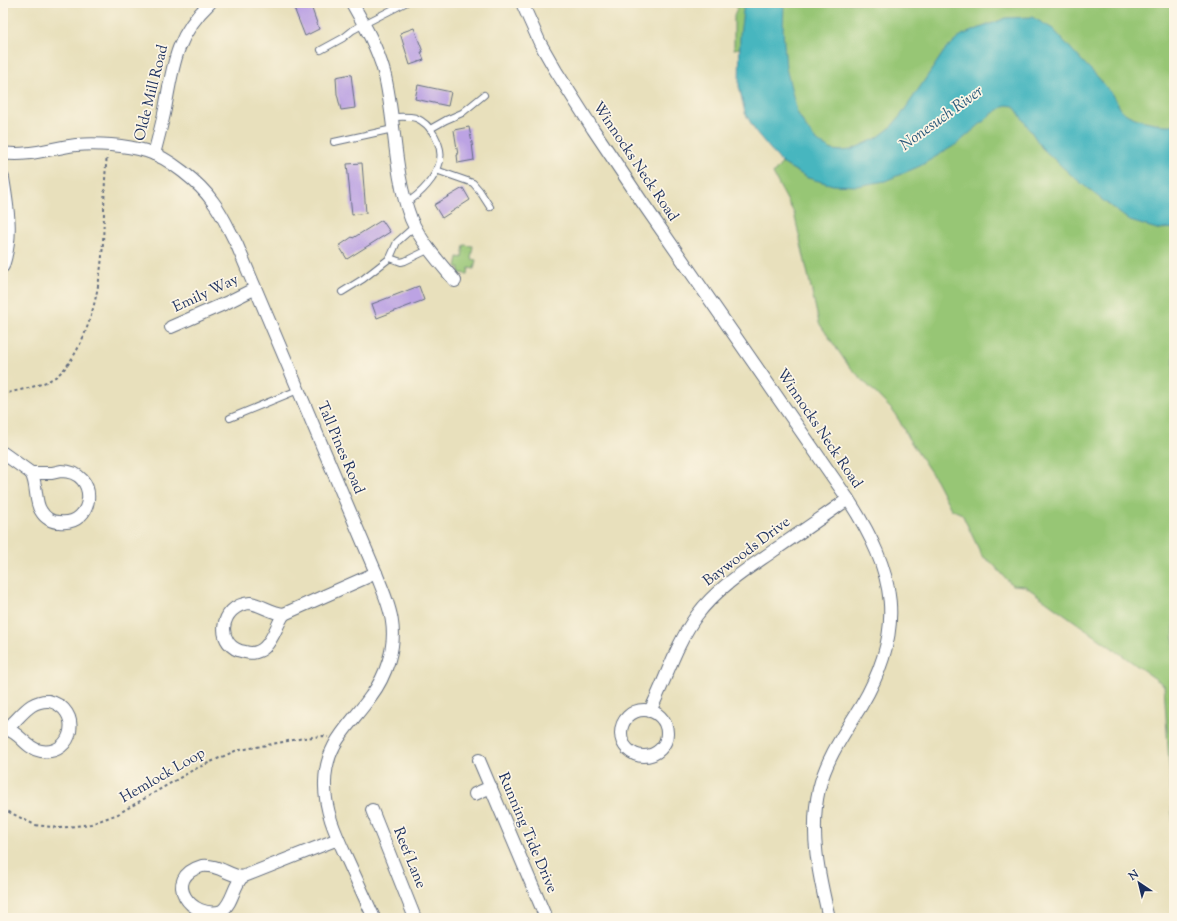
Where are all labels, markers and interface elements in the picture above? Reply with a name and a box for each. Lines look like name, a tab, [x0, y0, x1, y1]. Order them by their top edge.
street label: Olde Mill Road	[130, 42, 174, 143]
water label: Nonesuch River	[896, 81, 989, 157]
street label: Winnocks Neck Road	[587, 98, 683, 226]
street label: Emily Way	[170, 269, 243, 318]
street label: Winnocks Neck Road	[771, 365, 867, 493]
street label: Tall Pines Road	[311, 398, 369, 498]
street label: Baywoods Drive	[699, 512, 795, 592]
street label: Hemlock Loop	[117, 743, 209, 809]
street label: Running Tide Drive	[492, 770, 562, 896]
street label: Reef Lane	[387, 824, 431, 892]
north arrow	[1119, 863, 1159, 903]
text: N	[1125, 866, 1142, 885]

